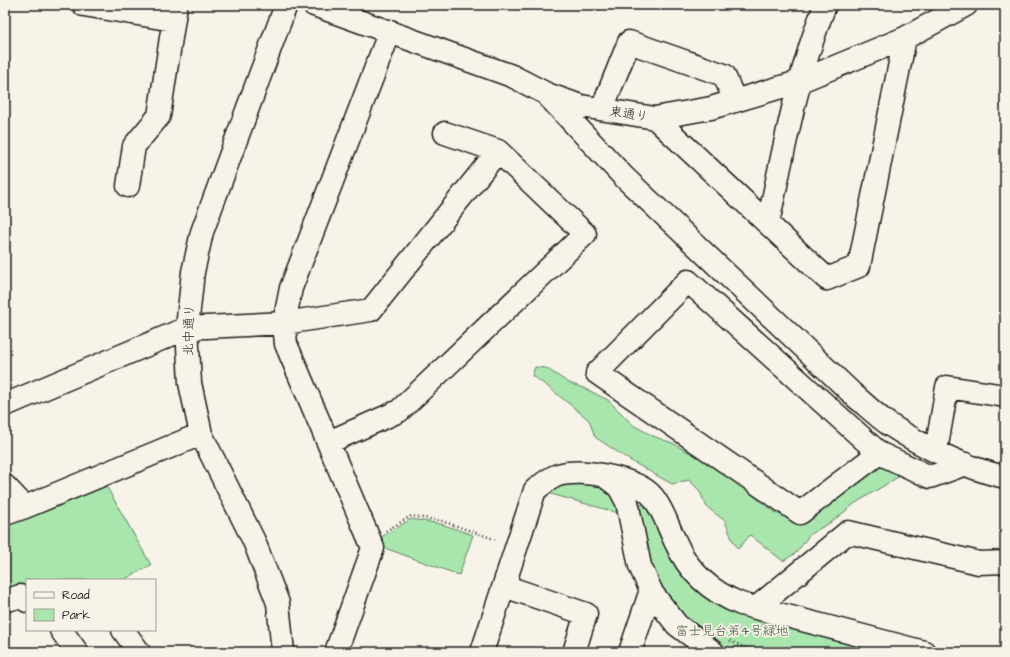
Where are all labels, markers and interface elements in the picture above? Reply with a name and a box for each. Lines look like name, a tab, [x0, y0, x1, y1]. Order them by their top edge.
street label: 東通り	[608, 102, 650, 126]
street label: 北中通り	[180, 304, 198, 356]
legend	[26, 579, 156, 631]
text: Road	[62, 587, 90, 604]
text: Park	[62, 607, 90, 624]
park label: 富士見台第4号緑地	[676, 622, 788, 640]

